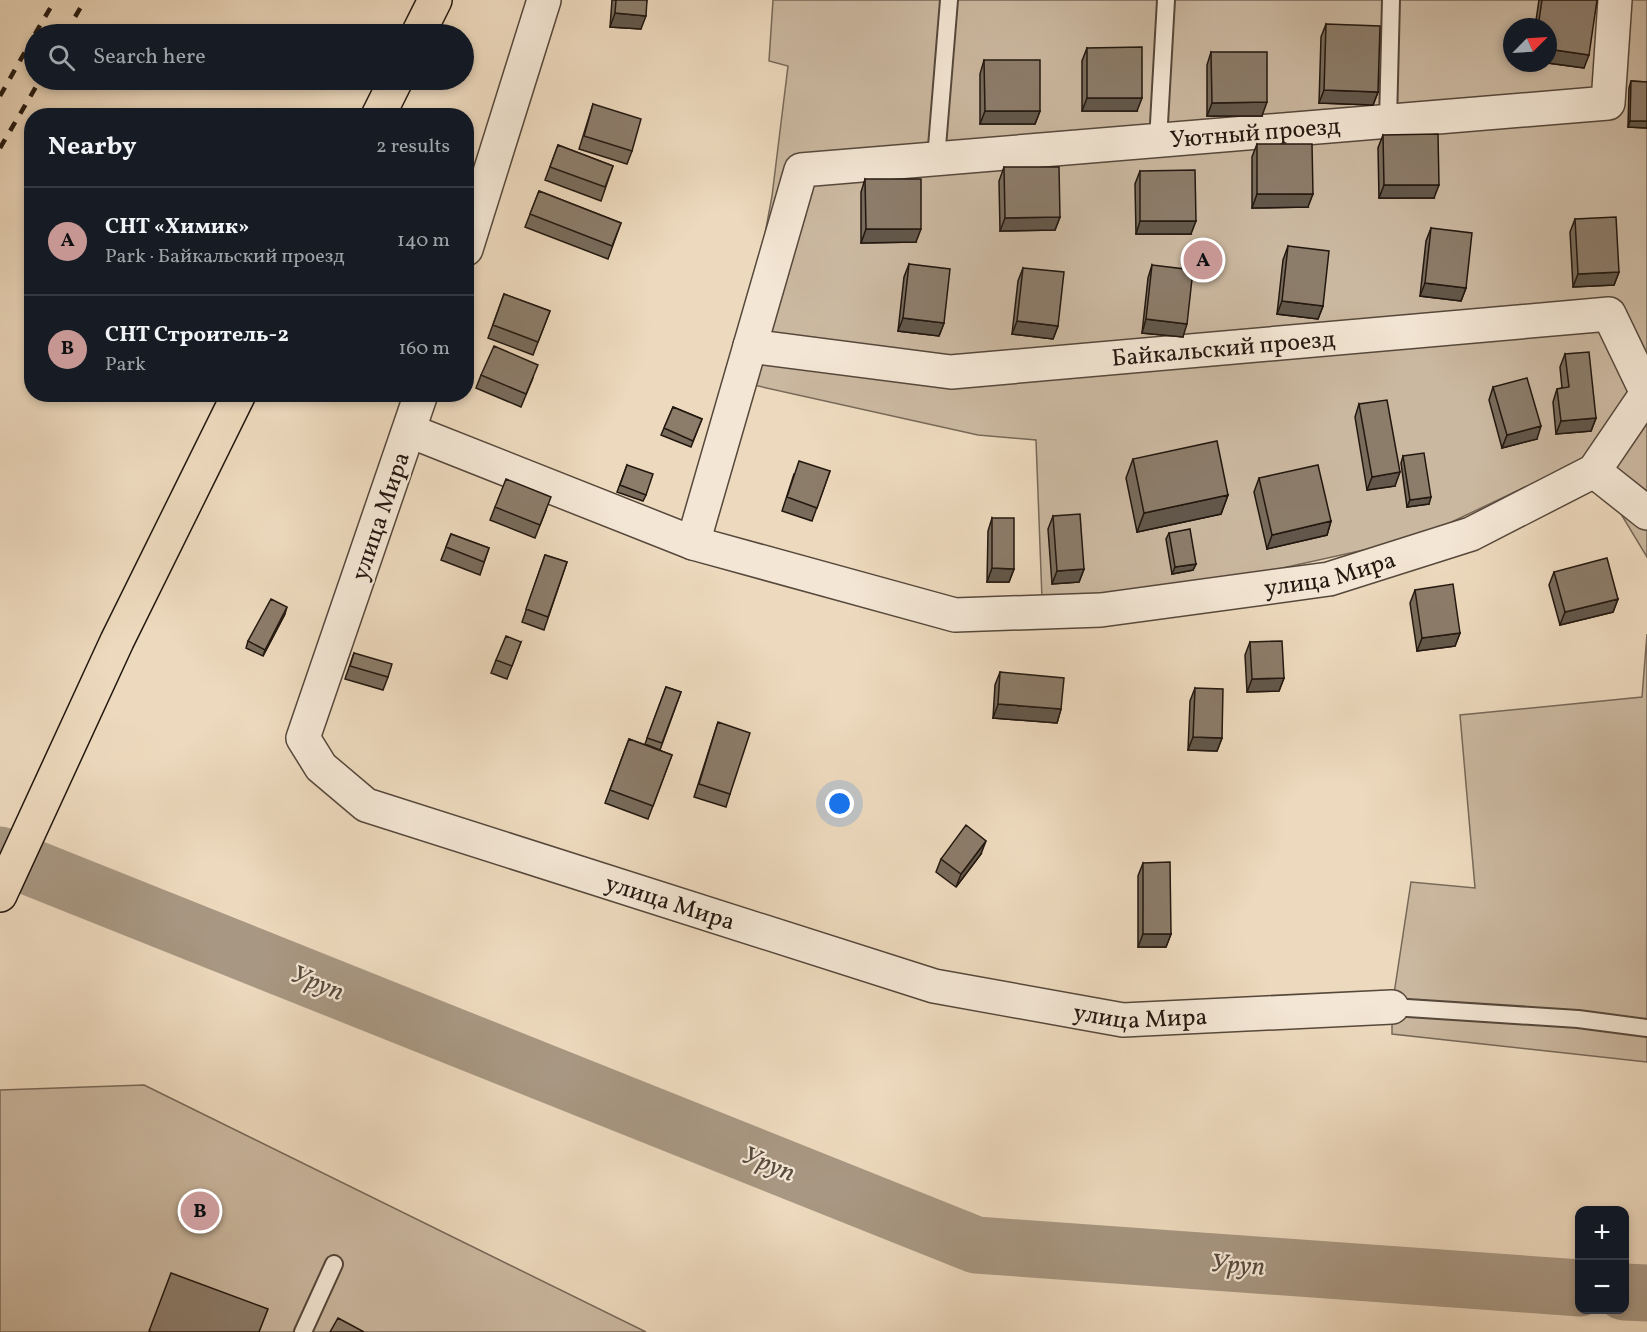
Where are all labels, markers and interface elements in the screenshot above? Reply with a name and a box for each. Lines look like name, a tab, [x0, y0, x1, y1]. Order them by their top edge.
north arrow	[1503, 18, 1557, 72]
search box	[24, 24, 474, 90]
icon: search	[45, 41, 78, 74]
text: Search here	[93, 42, 206, 73]
street label: Уютный проезд	[1169, 110, 1342, 158]
text: Nearby	[48, 129, 137, 165]
text: 2 results	[376, 133, 450, 161]
text: СНТ «Химик»	[105, 212, 249, 243]
text: A	[60, 227, 75, 255]
text: 140 m	[397, 227, 450, 255]
pin: A	[1184, 238, 1222, 282]
text: Park · Байкальский проезд	[105, 243, 345, 271]
text: СНТ Строитель-2	[105, 320, 289, 351]
street label: Байкальский проезд	[1110, 323, 1337, 377]
text: B	[61, 335, 74, 363]
text: 160 m	[398, 335, 450, 363]
text: Park	[105, 351, 146, 379]
street label: улица Мира	[344, 448, 420, 586]
street label: улица Мира	[1262, 544, 1400, 607]
your location	[825, 789, 854, 818]
street label: улица Мира	[600, 867, 739, 940]
water label: Уруп	[285, 957, 349, 1011]
street label: улица Мира	[1070, 996, 1208, 1040]
water label: Уруп	[736, 1138, 800, 1192]
pin: B	[180, 1188, 220, 1234]
map controls	[1575, 1206, 1629, 1314]
button: +	[1575, 1206, 1629, 1260]
water label: Уруп	[1209, 1246, 1266, 1286]
button: −	[1575, 1260, 1629, 1314]

